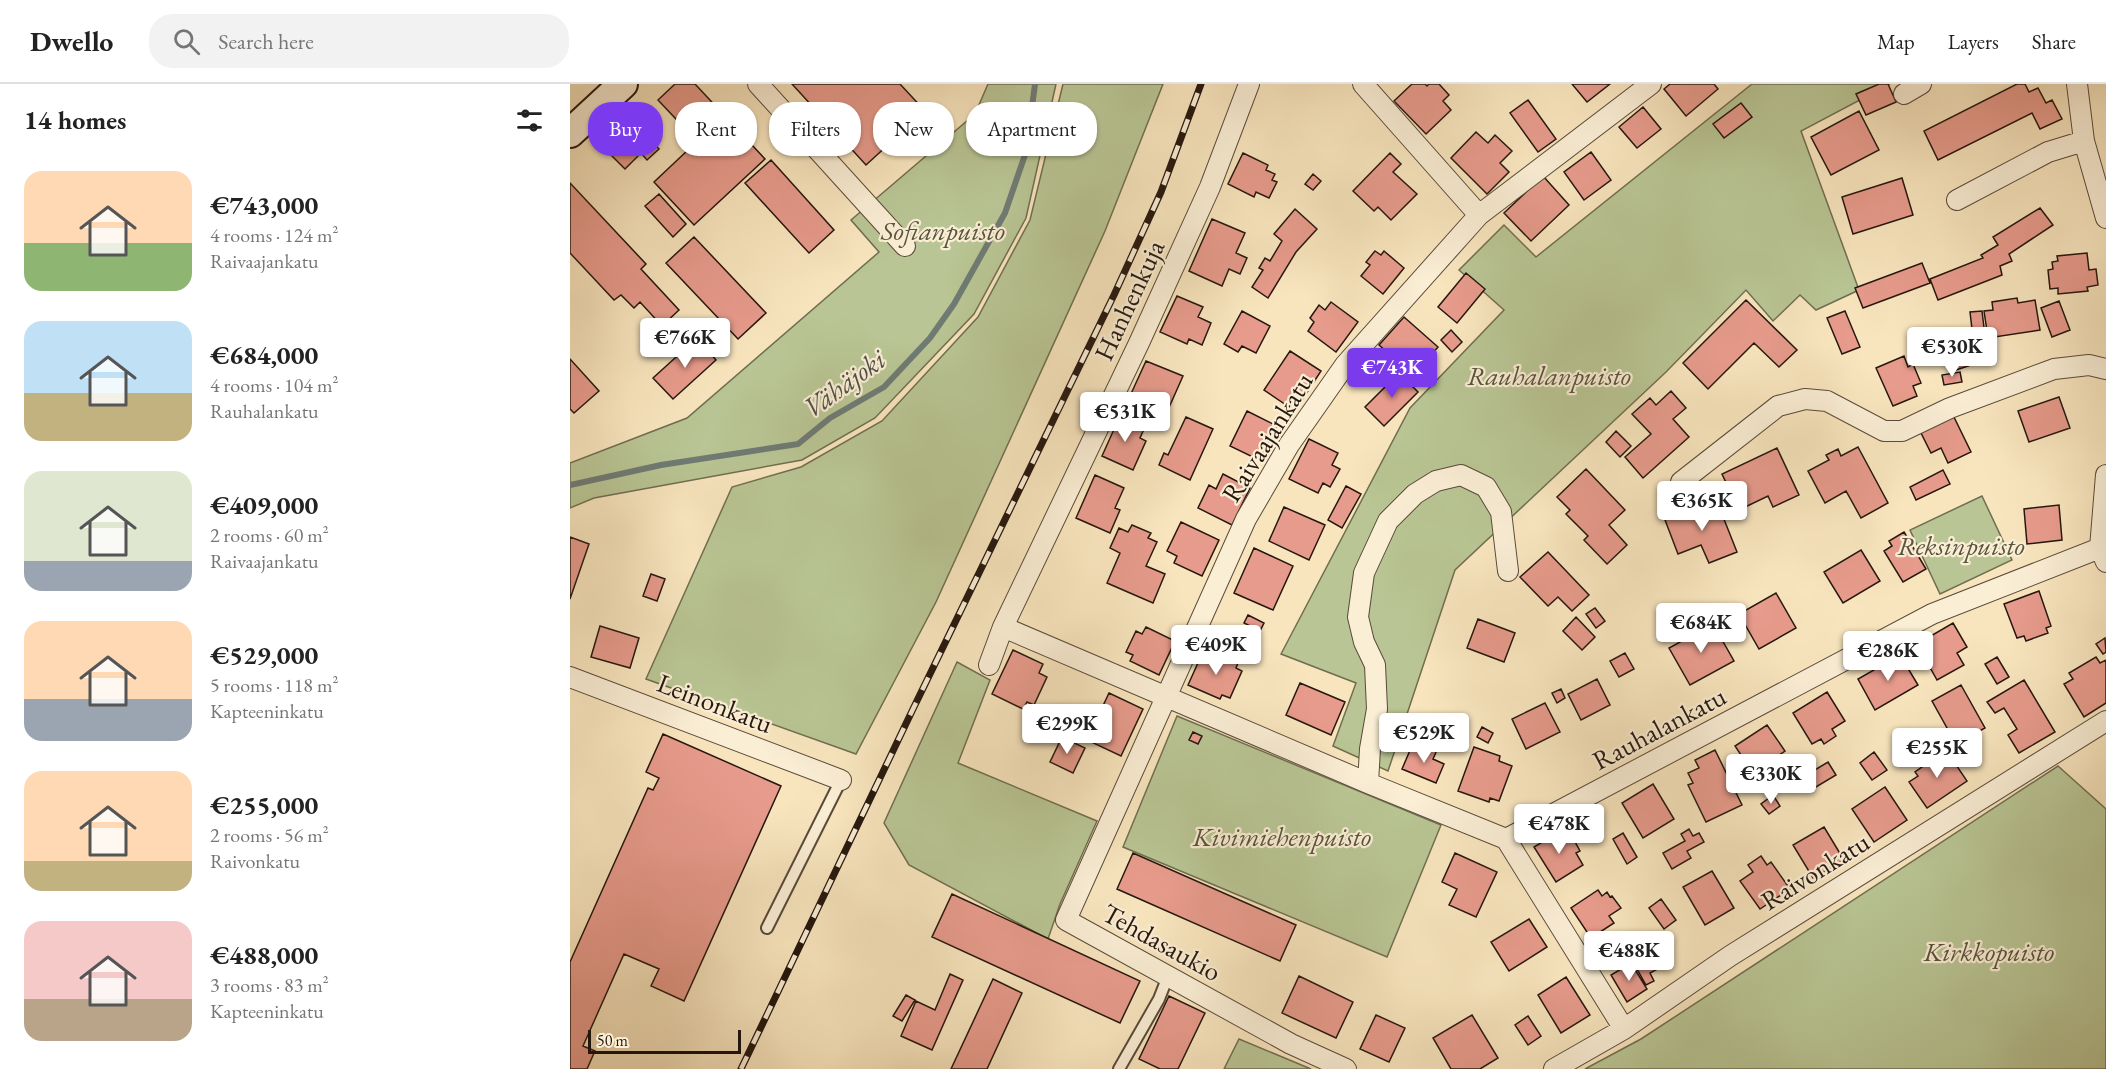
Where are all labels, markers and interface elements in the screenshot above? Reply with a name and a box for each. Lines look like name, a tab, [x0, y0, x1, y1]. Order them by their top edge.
search box	[149, 14, 569, 68]
text: Dwello	[30, 23, 113, 59]
icon: search	[170, 25, 203, 58]
text: Search here	[218, 27, 314, 56]
text: Map	[1877, 28, 1915, 55]
text: Layers	[1948, 28, 1999, 55]
text: Share	[2032, 28, 2076, 55]
chip: Buy	[588, 102, 663, 156]
chip: Rent	[675, 102, 757, 156]
chip: Filters	[769, 102, 861, 156]
chip: New	[873, 102, 954, 156]
chip: Apartment	[966, 102, 1097, 156]
text: 14 homes	[24, 103, 126, 137]
icon: filters	[513, 104, 546, 137]
text: €743,000	[210, 188, 318, 222]
icon: home	[72, 195, 144, 267]
park label: Sofianpuisto	[880, 213, 1005, 248]
text: 4 rooms · 124 m²	[210, 222, 338, 248]
street label: Hanhenkuja	[1086, 234, 1172, 366]
text: Raivaajankatu	[210, 248, 319, 274]
pin: €766K	[643, 318, 727, 369]
text: €766K	[654, 324, 716, 350]
pin: €530K	[1910, 327, 1994, 378]
text: €530K	[1921, 333, 1983, 359]
text: €684,000	[210, 338, 318, 372]
water label: Vähäjoki	[796, 340, 894, 425]
icon: home	[72, 345, 144, 417]
pin: €743K	[1350, 348, 1434, 399]
text: €743K	[1361, 354, 1423, 380]
park label: Rauhalanpuisto	[1467, 358, 1631, 393]
street label: Raivaajankatu	[1213, 366, 1321, 508]
text: 4 rooms · 104 m²	[210, 372, 338, 398]
pin: €531K	[1083, 392, 1167, 443]
text: Rauhalankatu	[210, 398, 319, 424]
text: €531K	[1094, 398, 1156, 424]
pin: €365K	[1660, 481, 1744, 532]
text: €365K	[1671, 487, 1733, 513]
text: €409,000	[210, 488, 318, 522]
icon: home	[72, 495, 144, 567]
text: 2 rooms · 60 m²	[210, 522, 329, 548]
park label: Reksinpuisto	[1897, 528, 2025, 563]
text: Raivaajankatu	[210, 548, 319, 574]
pin: €684K	[1659, 603, 1743, 654]
text: €684K	[1670, 609, 1732, 635]
pin: €409K	[1174, 625, 1258, 676]
text: €409K	[1185, 631, 1247, 657]
pin: €286K	[1846, 631, 1930, 682]
text: €286K	[1857, 637, 1919, 663]
text: €529,000	[210, 638, 318, 672]
icon: home	[72, 645, 144, 717]
street label: Leinonkatu	[652, 665, 778, 741]
text: 5 rooms · 118 m²	[210, 672, 338, 698]
street label: Rauhalankatu	[1586, 678, 1732, 778]
text: Kapteeninkatu	[210, 698, 324, 724]
pin: €299K	[1025, 704, 1109, 755]
text: €299K	[1036, 710, 1098, 736]
pin: €529K	[1382, 713, 1466, 764]
text: €529K	[1393, 719, 1455, 745]
pin: €255K	[1895, 728, 1979, 779]
text: €255K	[1906, 734, 1968, 760]
pin: €330K	[1729, 754, 1813, 805]
text: €330K	[1740, 760, 1802, 786]
text: €255,000	[210, 788, 318, 822]
icon: home	[72, 795, 144, 867]
pin: €478K	[1517, 804, 1601, 855]
text: €478K	[1528, 810, 1590, 836]
park label: Kivimiehenpuisto	[1192, 819, 1371, 854]
text: 2 rooms · 56 m²	[210, 822, 329, 848]
street label: Raivonkatu	[1754, 824, 1876, 918]
text: Raivonkatu	[210, 848, 300, 874]
street label: Tehdasaukio	[1096, 895, 1228, 989]
pin: €488K	[1587, 931, 1671, 982]
park label: Kirkkopuisto	[1923, 934, 2054, 969]
text: €488K	[1598, 937, 1660, 963]
text: €488,000	[210, 938, 318, 972]
icon: home	[72, 945, 144, 1017]
text: 3 rooms · 83 m²	[210, 972, 329, 998]
text: Kapteeninkatu	[210, 998, 324, 1024]
scale bar	[588, 1027, 741, 1054]
text: 50 m	[597, 1030, 628, 1051]

